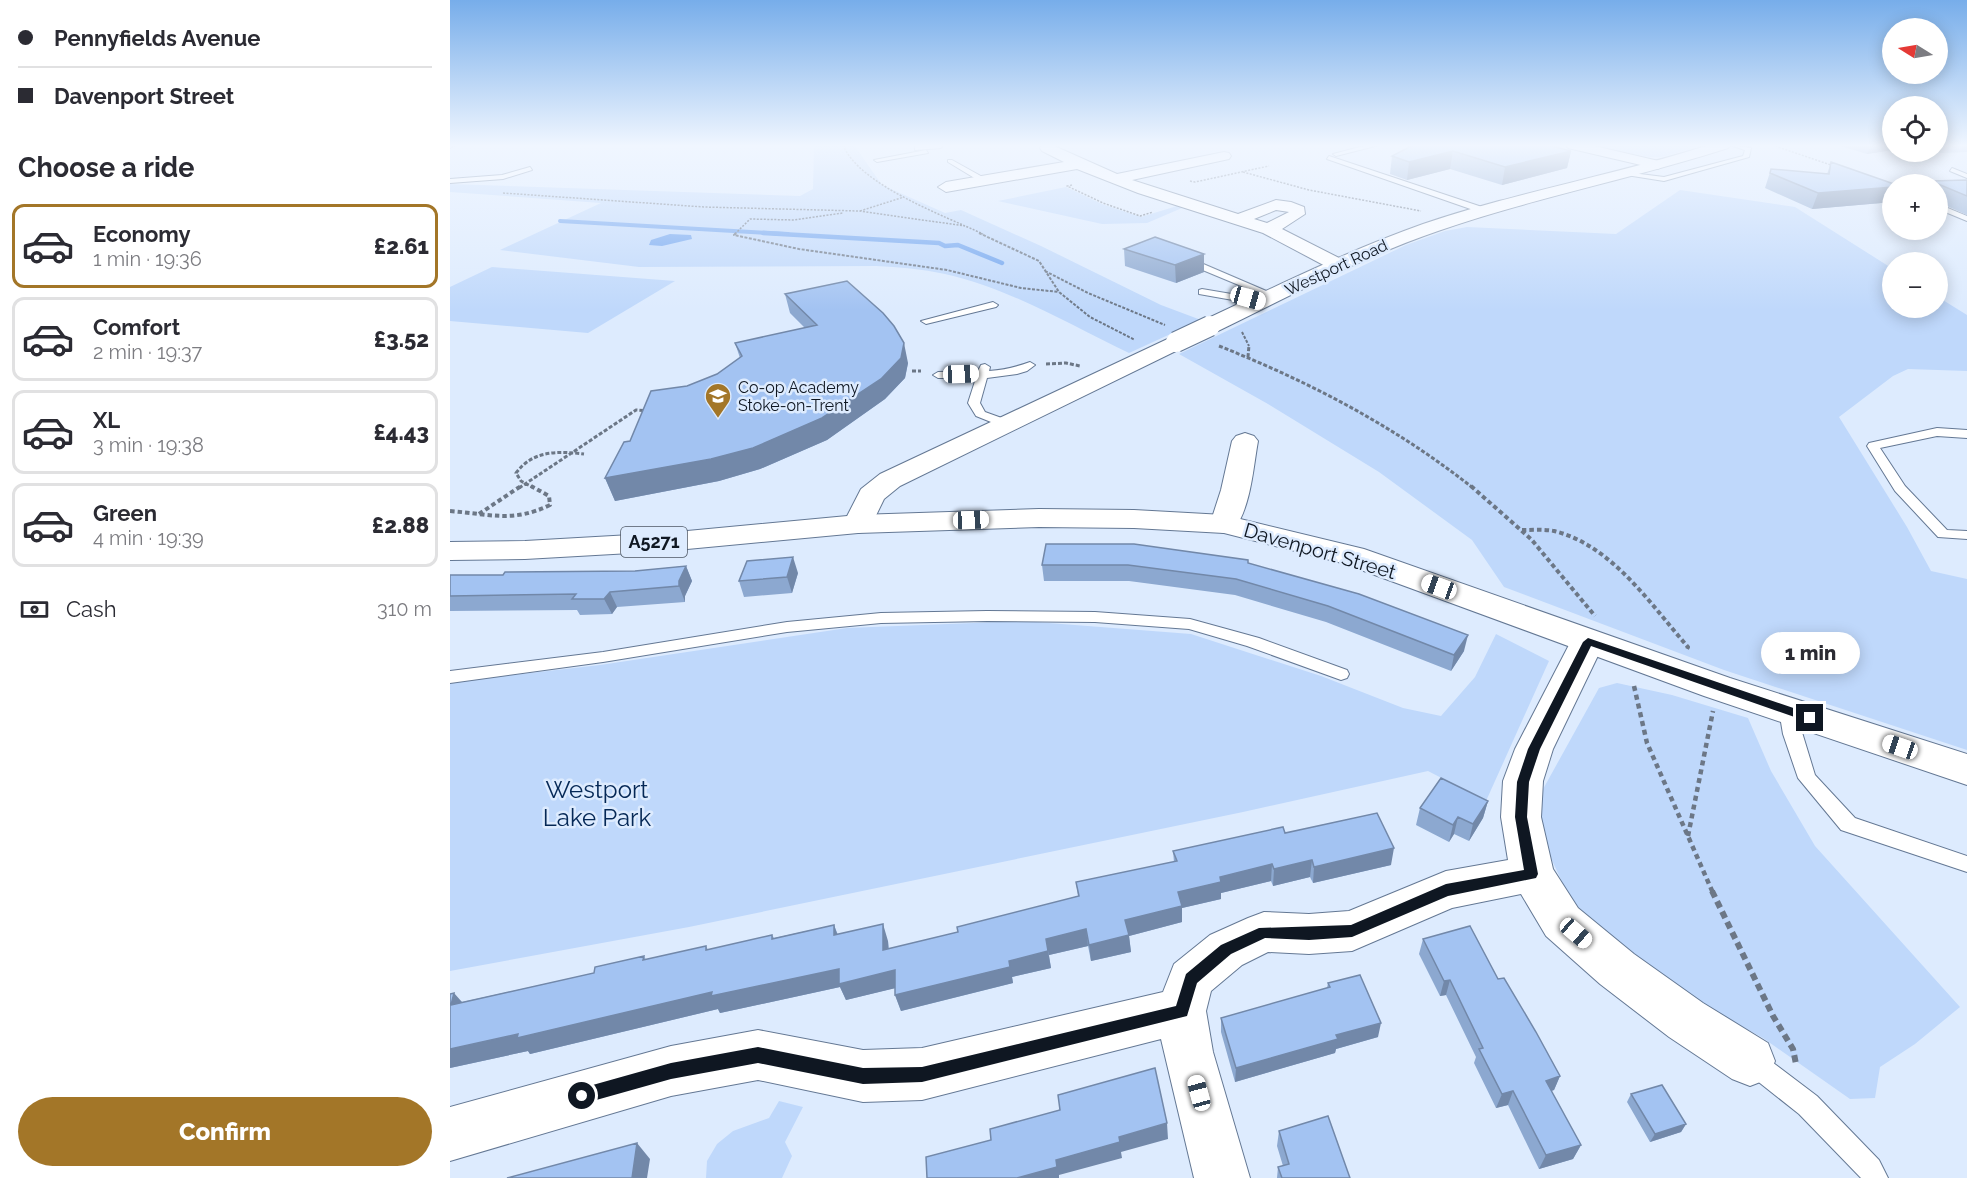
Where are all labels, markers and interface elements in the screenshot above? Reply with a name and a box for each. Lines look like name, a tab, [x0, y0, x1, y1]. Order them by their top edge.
north arrow	[1882, 18, 1948, 84]
map controls	[1882, 18, 1948, 318]
text: Pennyfields Avenue	[54, 25, 260, 51]
text: Davenport Street	[54, 83, 234, 109]
button: locate	[1882, 96, 1948, 162]
text: Choose a ride	[18, 152, 194, 183]
button: +	[1882, 174, 1948, 240]
icon: car	[21, 219, 75, 273]
text: Economy	[93, 221, 191, 247]
text: £2.61	[374, 233, 429, 259]
street label: Westport Road	[1282, 235, 1391, 300]
text: 1 min · 19:36	[93, 247, 202, 271]
button: −	[1882, 252, 1948, 318]
car	[1228, 284, 1268, 312]
icon: car	[21, 312, 75, 366]
text: Comfort	[93, 314, 180, 340]
text: £3.52	[374, 326, 429, 352]
text: 2 min · 19:37	[93, 340, 202, 364]
car	[943, 364, 979, 384]
place label: Co-op Academy Stoke-on-Trent	[738, 378, 859, 415]
school or university icon: Co-op Academy Stoke-on-Trent	[703, 381, 733, 419]
icon: car	[21, 405, 75, 459]
text: XL	[93, 407, 120, 433]
text: £4.43	[373, 419, 429, 445]
text: 3 min · 19:38	[93, 433, 204, 457]
icon: car	[21, 498, 75, 552]
text: Green	[93, 500, 157, 526]
car	[953, 510, 989, 530]
text: £2.88	[372, 512, 429, 538]
street label: Davenport Street	[1241, 518, 1399, 584]
text: 4 min · 19:39	[93, 526, 204, 550]
road number: A5271	[621, 527, 687, 557]
car	[1419, 572, 1459, 602]
icon: cash	[18, 593, 51, 626]
text: Cash	[66, 596, 117, 622]
text: 310 m	[377, 597, 432, 621]
callout: 1 min	[1760, 631, 1860, 673]
text: 1 min	[1785, 641, 1836, 665]
route end	[1796, 704, 1823, 731]
car	[1880, 733, 1920, 761]
park label: Westport Lake Park	[543, 775, 651, 832]
car	[1557, 914, 1595, 952]
car	[1186, 1073, 1212, 1113]
route start	[568, 1082, 595, 1109]
button: Confirm	[18, 1097, 432, 1166]

